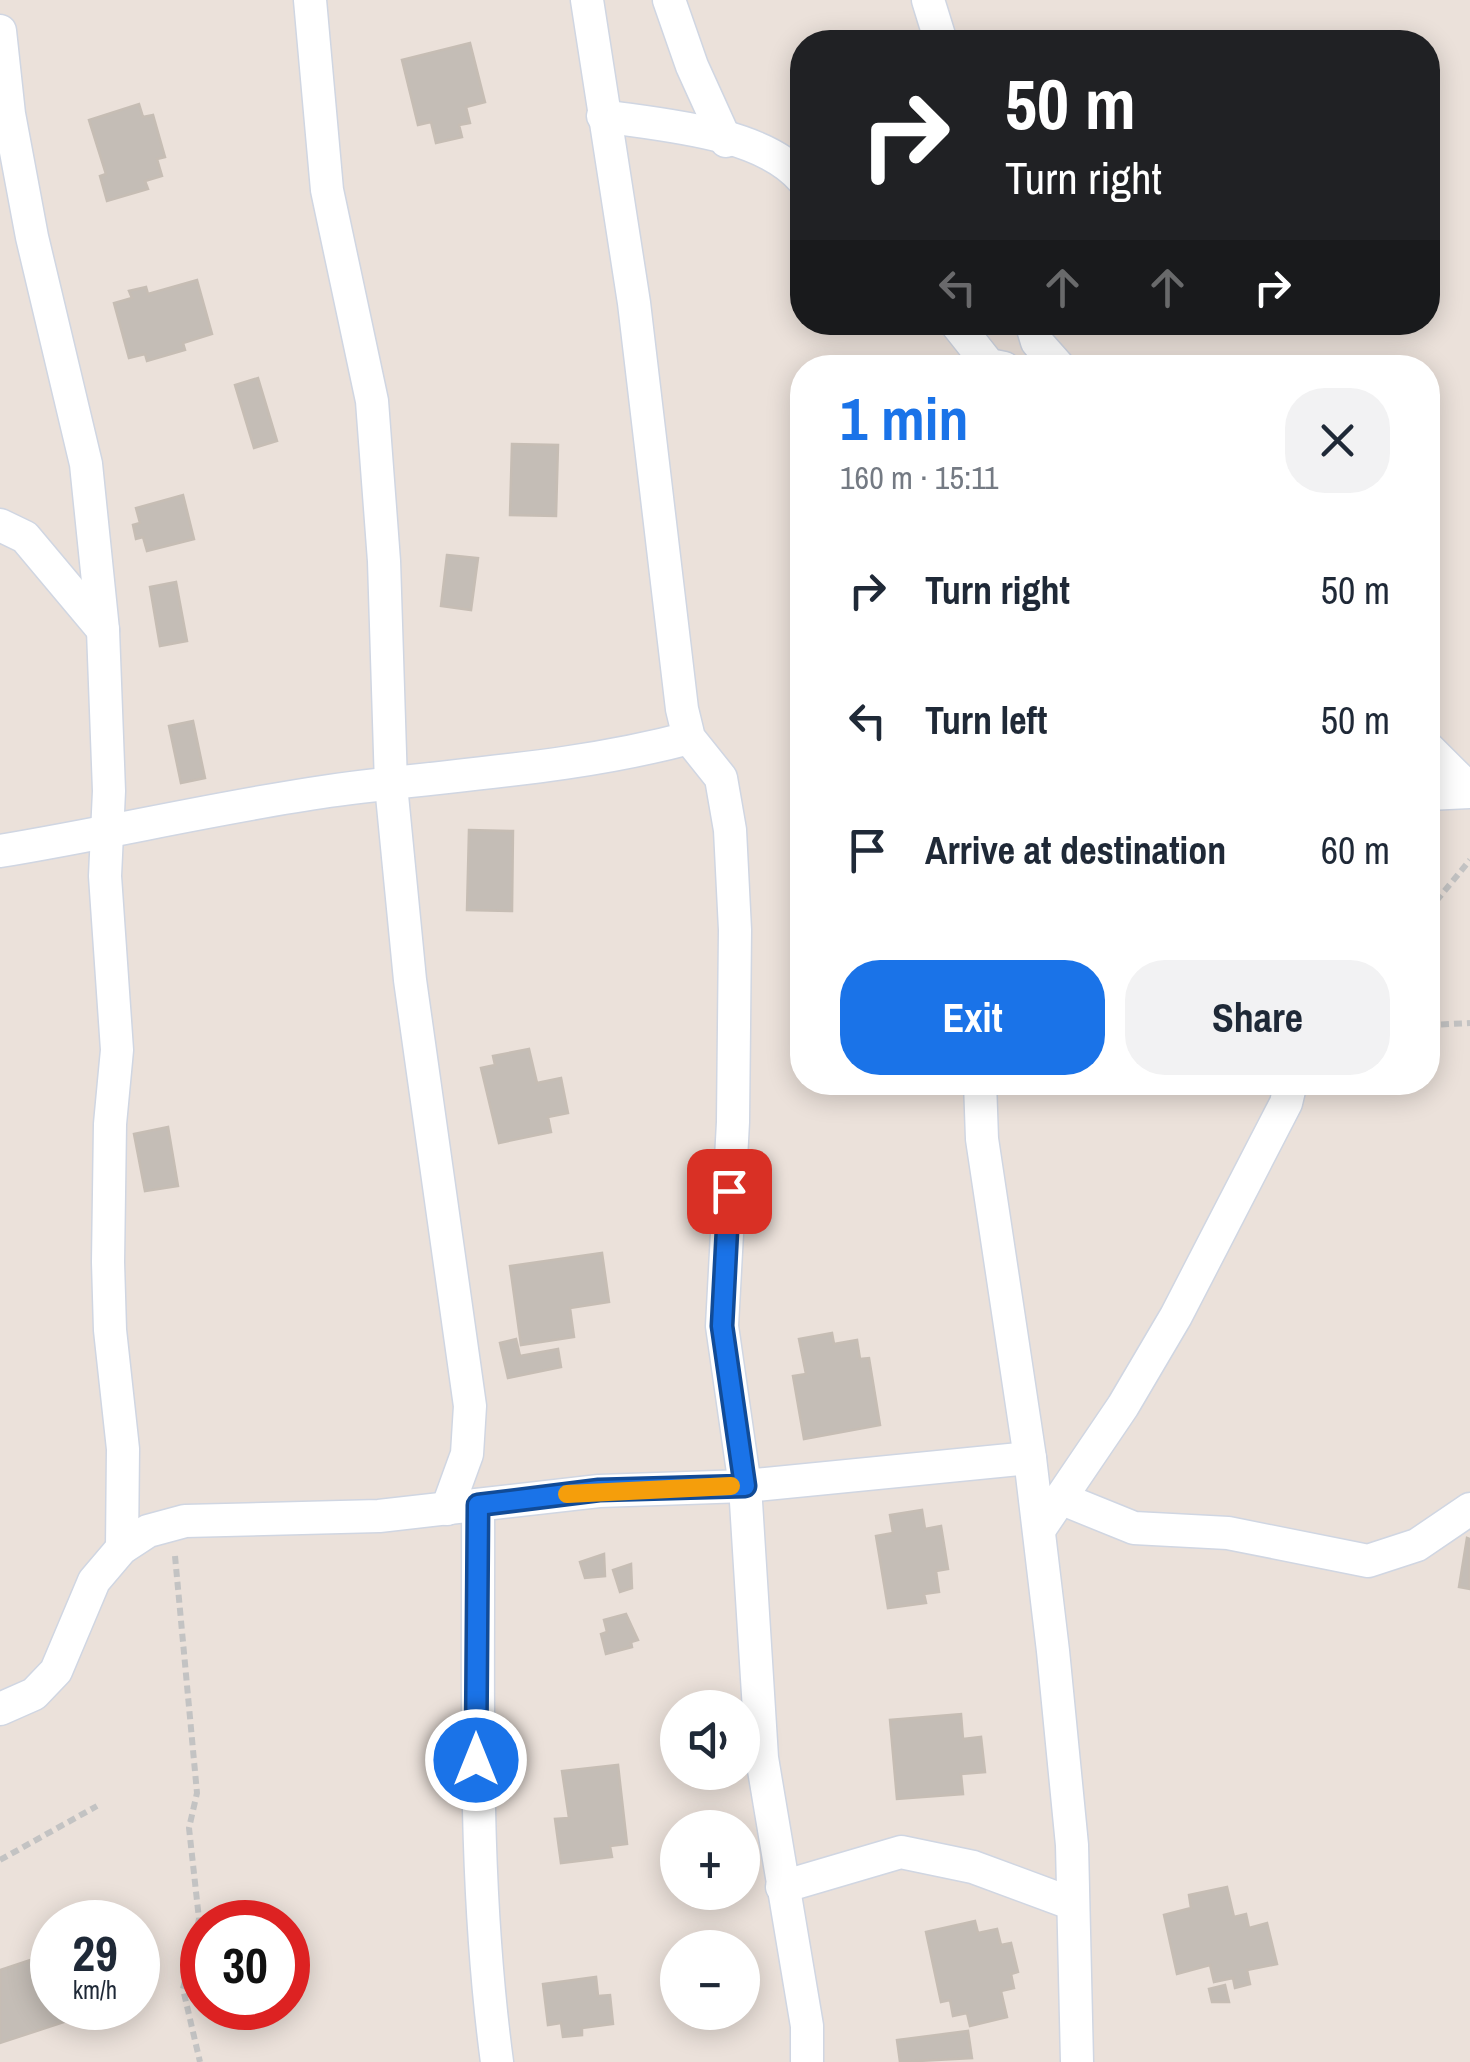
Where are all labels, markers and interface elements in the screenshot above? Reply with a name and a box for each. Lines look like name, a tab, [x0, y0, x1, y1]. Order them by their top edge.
text: 50 m	[1005, 57, 1136, 151]
icon: right	[840, 70, 970, 200]
text: Turn right	[1005, 147, 1162, 208]
icon: left	[930, 260, 985, 315]
icon: ahead	[1035, 260, 1090, 315]
icon: ahead	[1140, 260, 1195, 315]
icon: right	[1245, 260, 1300, 315]
text: 1 min	[840, 378, 969, 459]
button: close	[1285, 388, 1390, 493]
text: 160 m · 15:11	[840, 456, 999, 499]
icon: right	[840, 563, 895, 618]
text: Turn right	[925, 565, 1070, 616]
text: 50 m	[1321, 565, 1390, 616]
icon: left	[840, 693, 895, 748]
text: Turn left	[925, 695, 1047, 746]
text: 50 m	[1321, 695, 1390, 746]
icon: arrive	[840, 823, 895, 878]
text: Arrive at destination	[925, 825, 1226, 876]
text: 60 m	[1321, 825, 1390, 876]
button: Exit	[840, 960, 1105, 1075]
button: Share	[1125, 960, 1390, 1075]
pin	[687, 1149, 772, 1234]
icon: arrive	[702, 1164, 757, 1219]
map controls	[660, 1690, 760, 2030]
button: sound	[660, 1690, 760, 1790]
position arrow	[424, 1708, 528, 1812]
button: +	[660, 1810, 760, 1910]
speed limit sign: 30	[180, 1900, 310, 2030]
text: 29	[72, 1919, 118, 1987]
button: −	[660, 1930, 760, 2030]
text: km/h	[73, 1973, 117, 2007]

